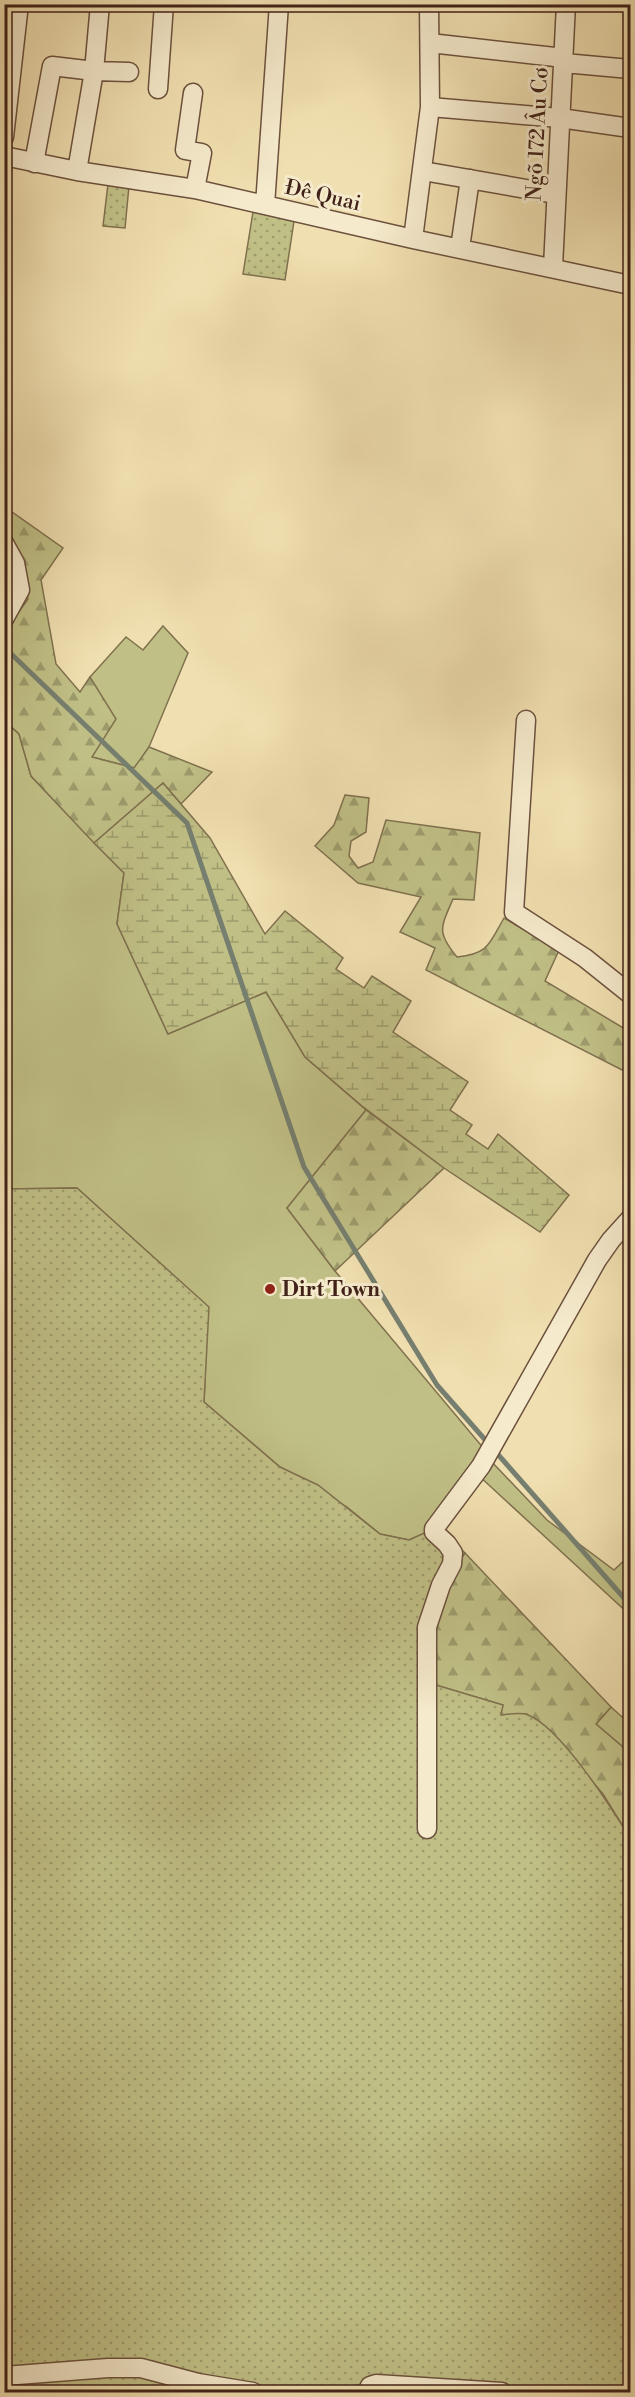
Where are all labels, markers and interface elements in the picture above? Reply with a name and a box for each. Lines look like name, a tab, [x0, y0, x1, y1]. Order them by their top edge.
street label: Ngõ 172 Âu Cơ	[520, 66, 554, 202]
street label: Đê Quai	[282, 175, 363, 217]
place label: Dirt Town	[282, 1277, 380, 1303]
marker: Dirt Town	[263, 1282, 277, 1296]

